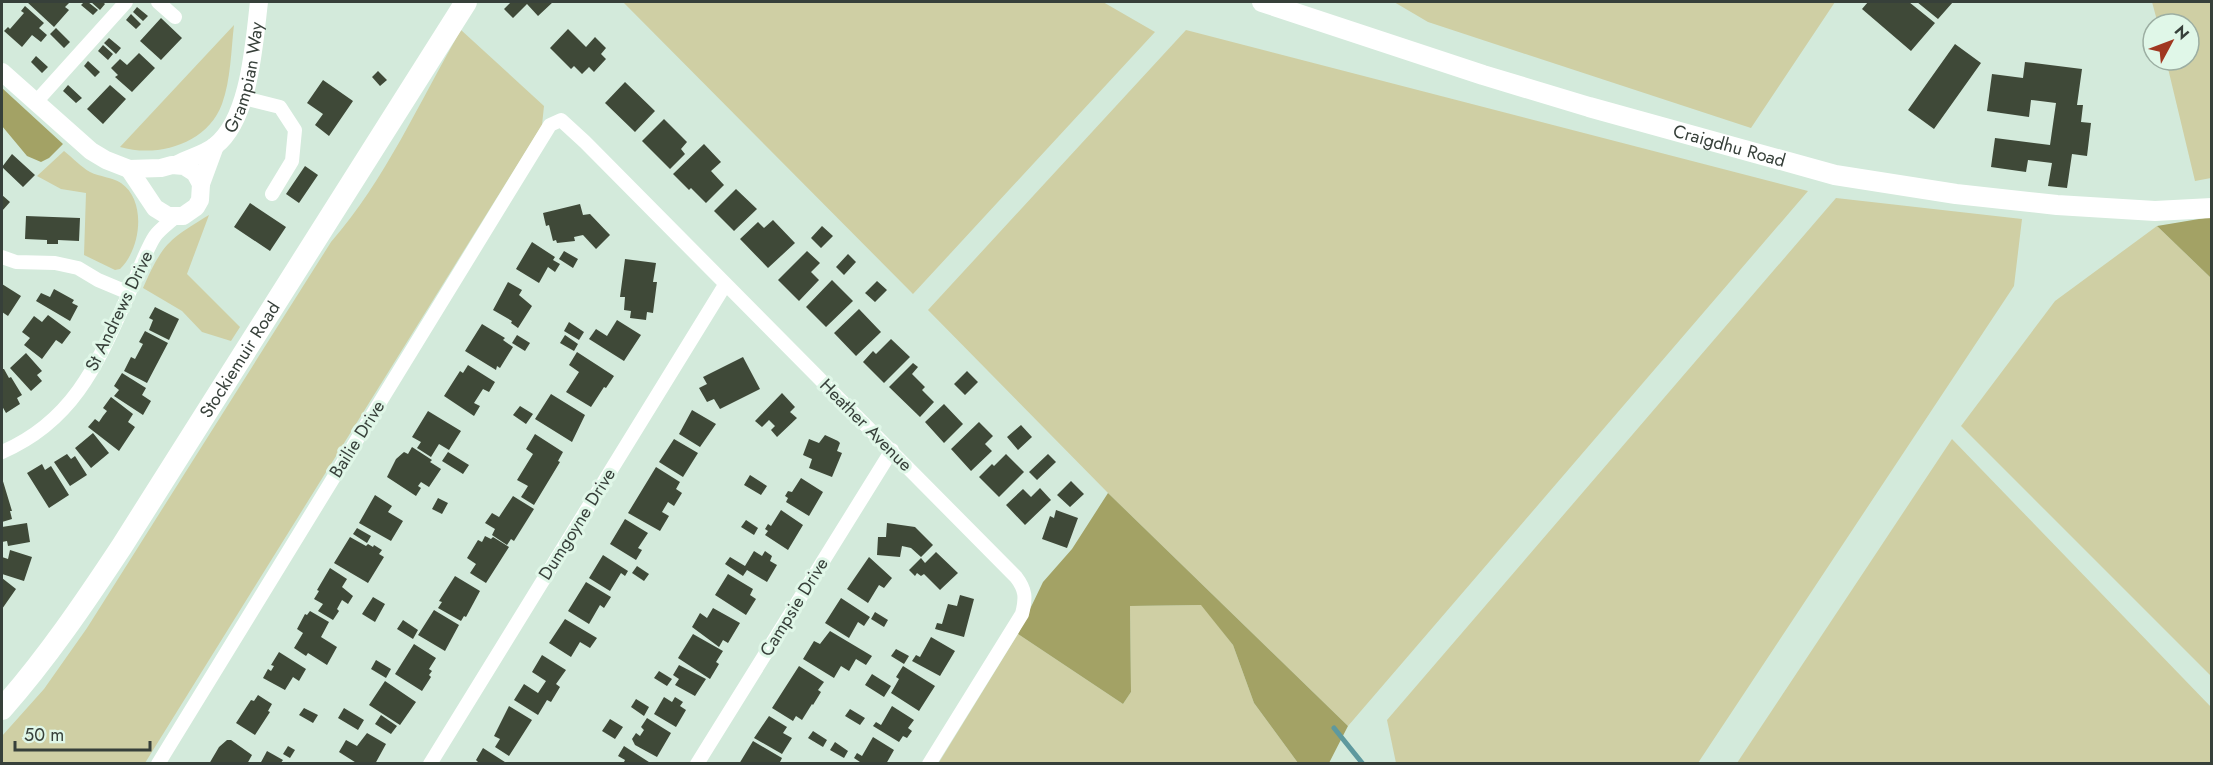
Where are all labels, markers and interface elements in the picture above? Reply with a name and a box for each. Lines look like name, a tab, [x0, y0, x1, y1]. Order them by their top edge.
north arrow	[2141, 12, 2201, 72]
street label: Grampian Way	[217, 20, 270, 138]
text: N	[2169, 20, 2195, 45]
street label: Craigdhu Road	[1670, 118, 1788, 174]
street label: St Andrews Drive	[79, 246, 159, 376]
street label: Stockiemuir Road	[193, 296, 286, 423]
street label: Heather Avenue	[814, 373, 918, 477]
street label: Bailie Drive	[323, 395, 391, 483]
street label: Dumgoyne Drive	[532, 463, 622, 585]
street label: Campsie Drive	[753, 553, 835, 661]
scale bar	[15, 714, 150, 752]
text: 50 m	[24, 722, 64, 748]

